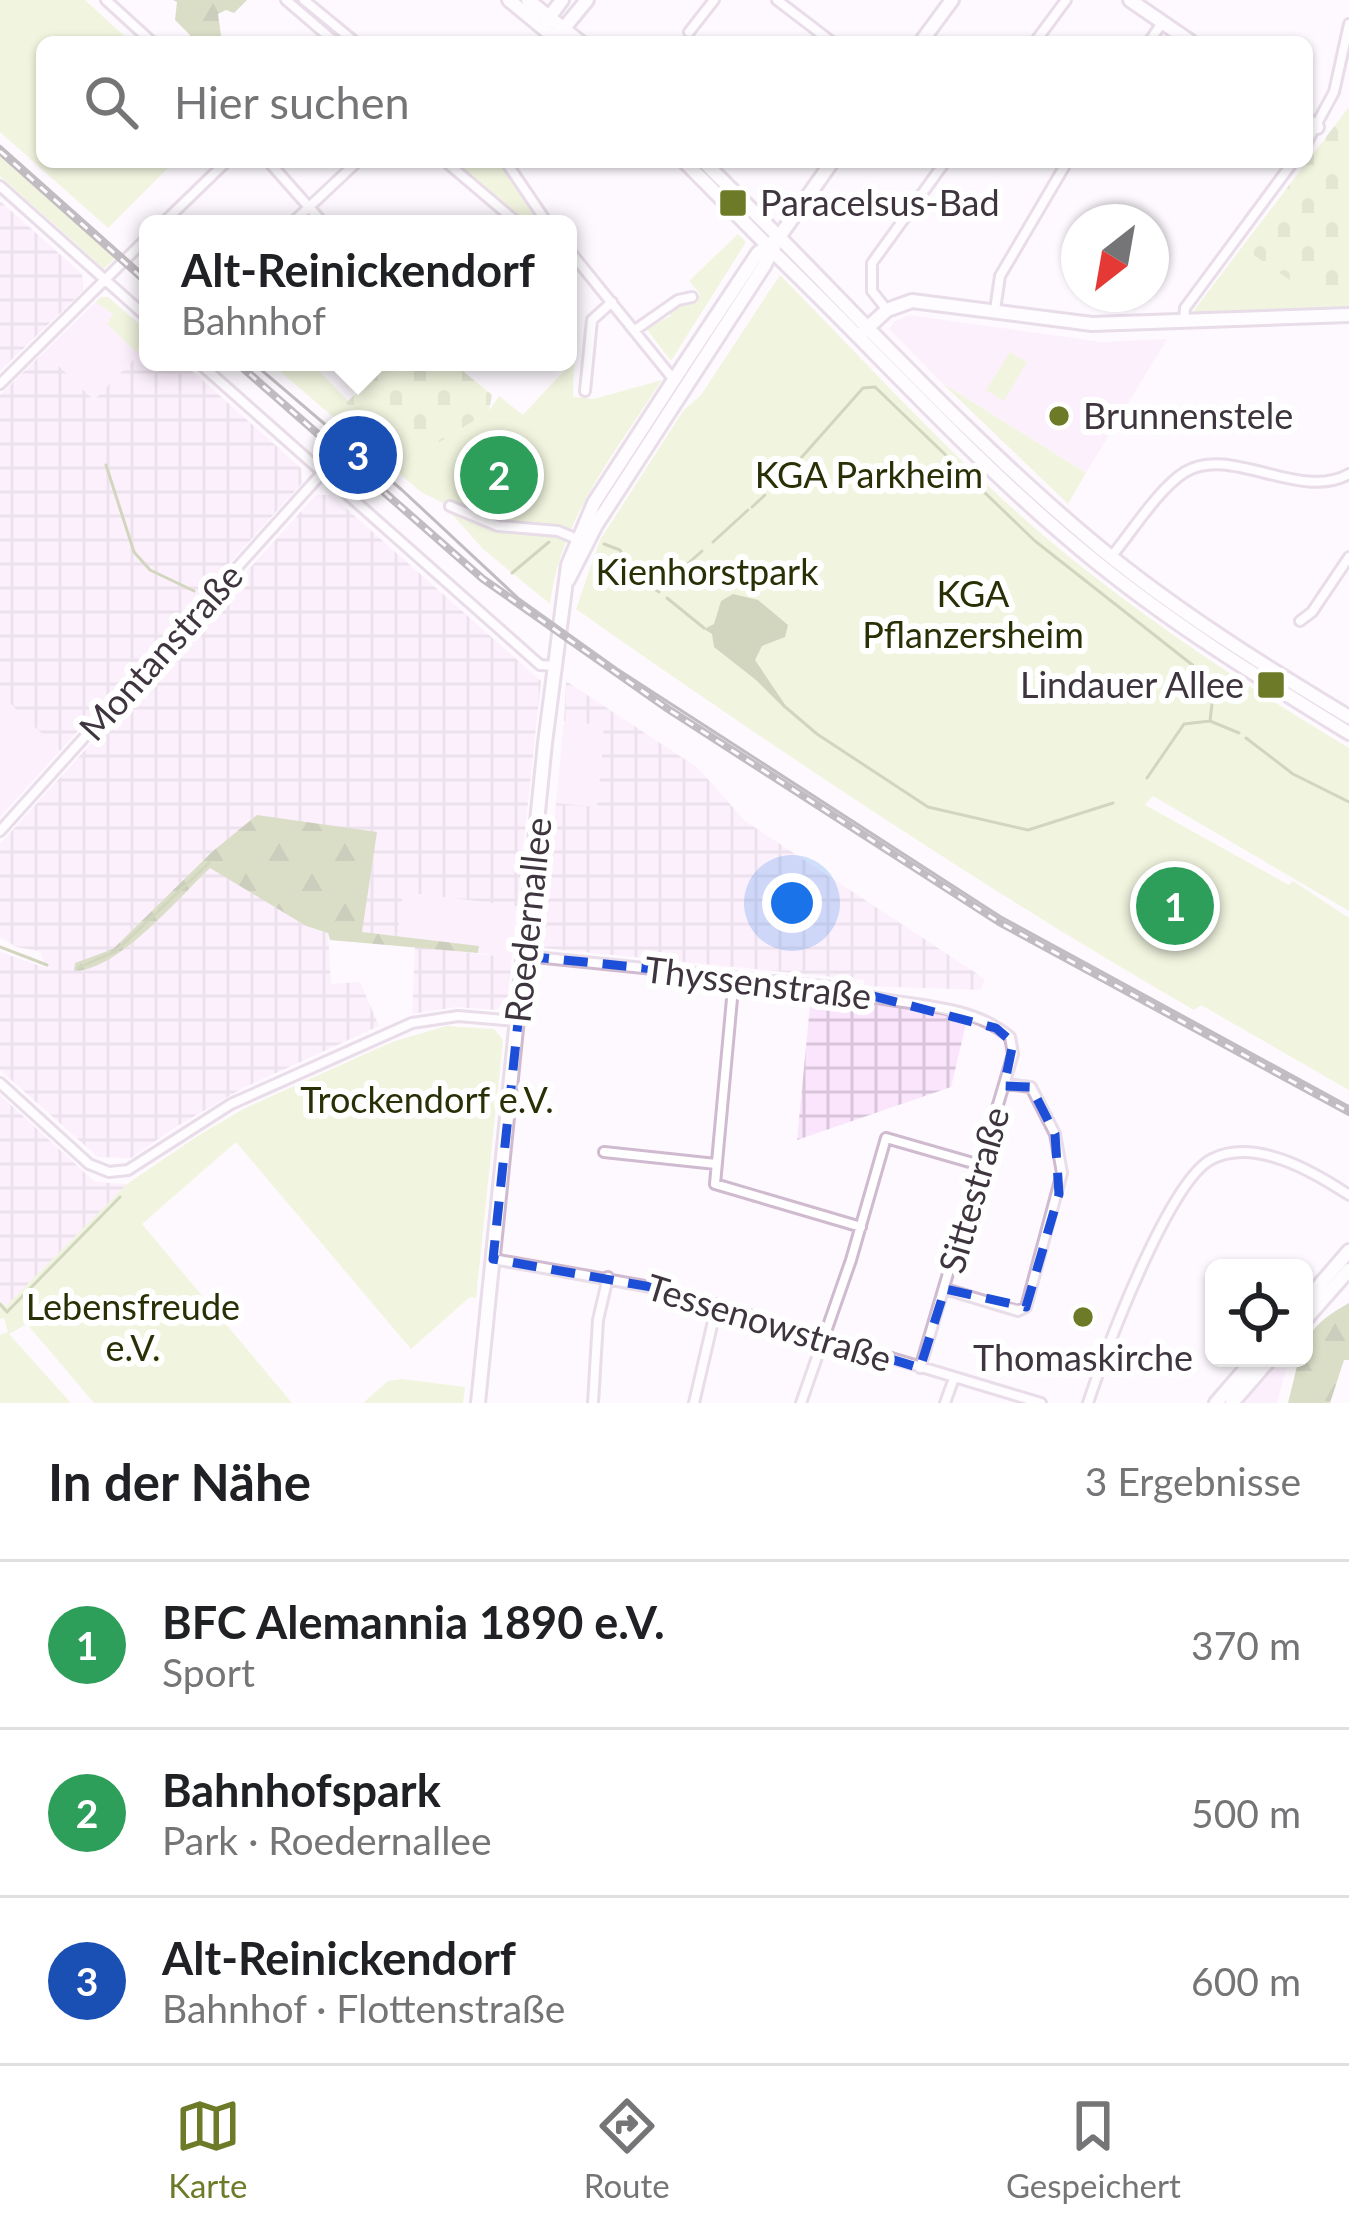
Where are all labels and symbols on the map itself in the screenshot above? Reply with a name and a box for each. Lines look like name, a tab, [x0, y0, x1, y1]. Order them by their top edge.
place label: Paracelsus-Bad	[760, 180, 1000, 224]
marker: Paracelsus-Bad	[717, 187, 749, 219]
north arrow	[1061, 204, 1169, 312]
place label: Brunnenstele	[1083, 393, 1293, 437]
marker: Brunnenstele	[1046, 403, 1072, 429]
pin: 3	[319, 410, 397, 500]
pin: 2	[460, 430, 538, 520]
park label: KGA Parkheim	[755, 452, 983, 496]
park label: Kienhorstpark	[595, 549, 819, 593]
street label: Montanstraße	[69, 554, 251, 749]
park label: KGA Pflanzersheim	[862, 571, 1084, 656]
place label: Lindauer Allee	[1020, 662, 1244, 706]
marker: Lindauer Allee	[1255, 669, 1287, 701]
street label: Roedernallee	[494, 815, 560, 1025]
pin: 1	[1136, 861, 1214, 951]
your location	[762, 873, 822, 933]
street label: Thyssenstraße	[642, 946, 874, 1018]
park label: Trockendorf e.V.	[300, 1077, 554, 1121]
street label: Sittestraße	[928, 1102, 1018, 1278]
street label: Tessenowstraße	[642, 1264, 897, 1380]
park label: Lebensfreude e.V.	[26, 1284, 240, 1369]
marker: Thomaskirche	[1070, 1304, 1096, 1330]
place label: Thomaskirche	[973, 1335, 1193, 1379]

